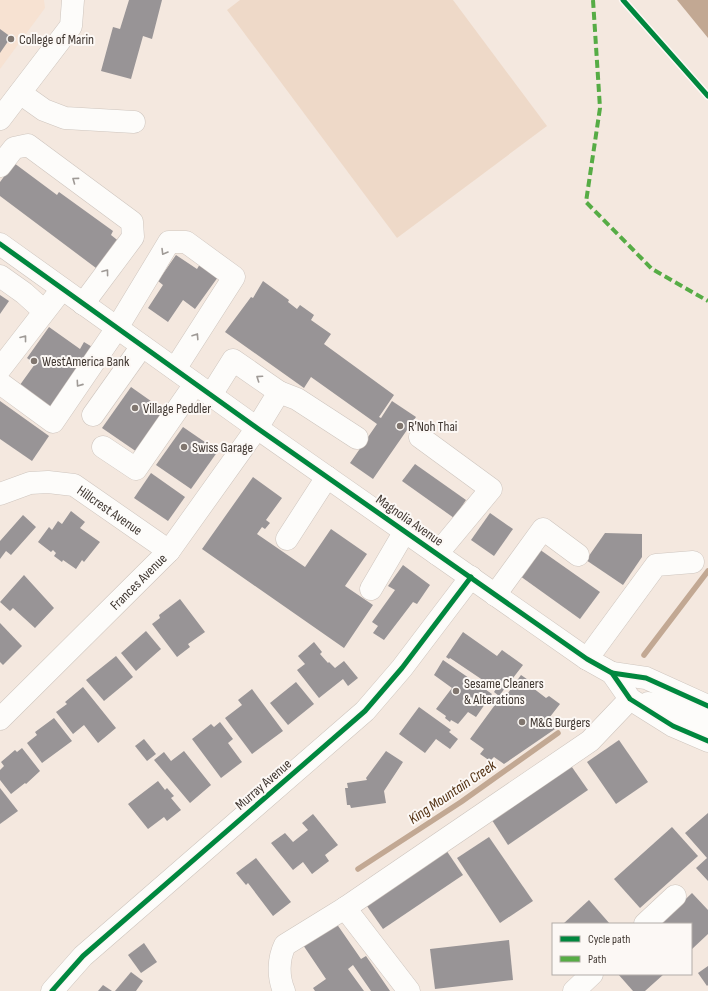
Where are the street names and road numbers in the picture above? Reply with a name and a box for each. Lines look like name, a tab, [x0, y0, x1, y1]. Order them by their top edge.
street label: Hillcrest Avenue	[74, 482, 146, 539]
street label: Magnolia Avenue	[373, 491, 447, 550]
street label: Frances Avenue	[107, 550, 171, 614]
street label: Murray Avenue	[232, 755, 295, 813]

